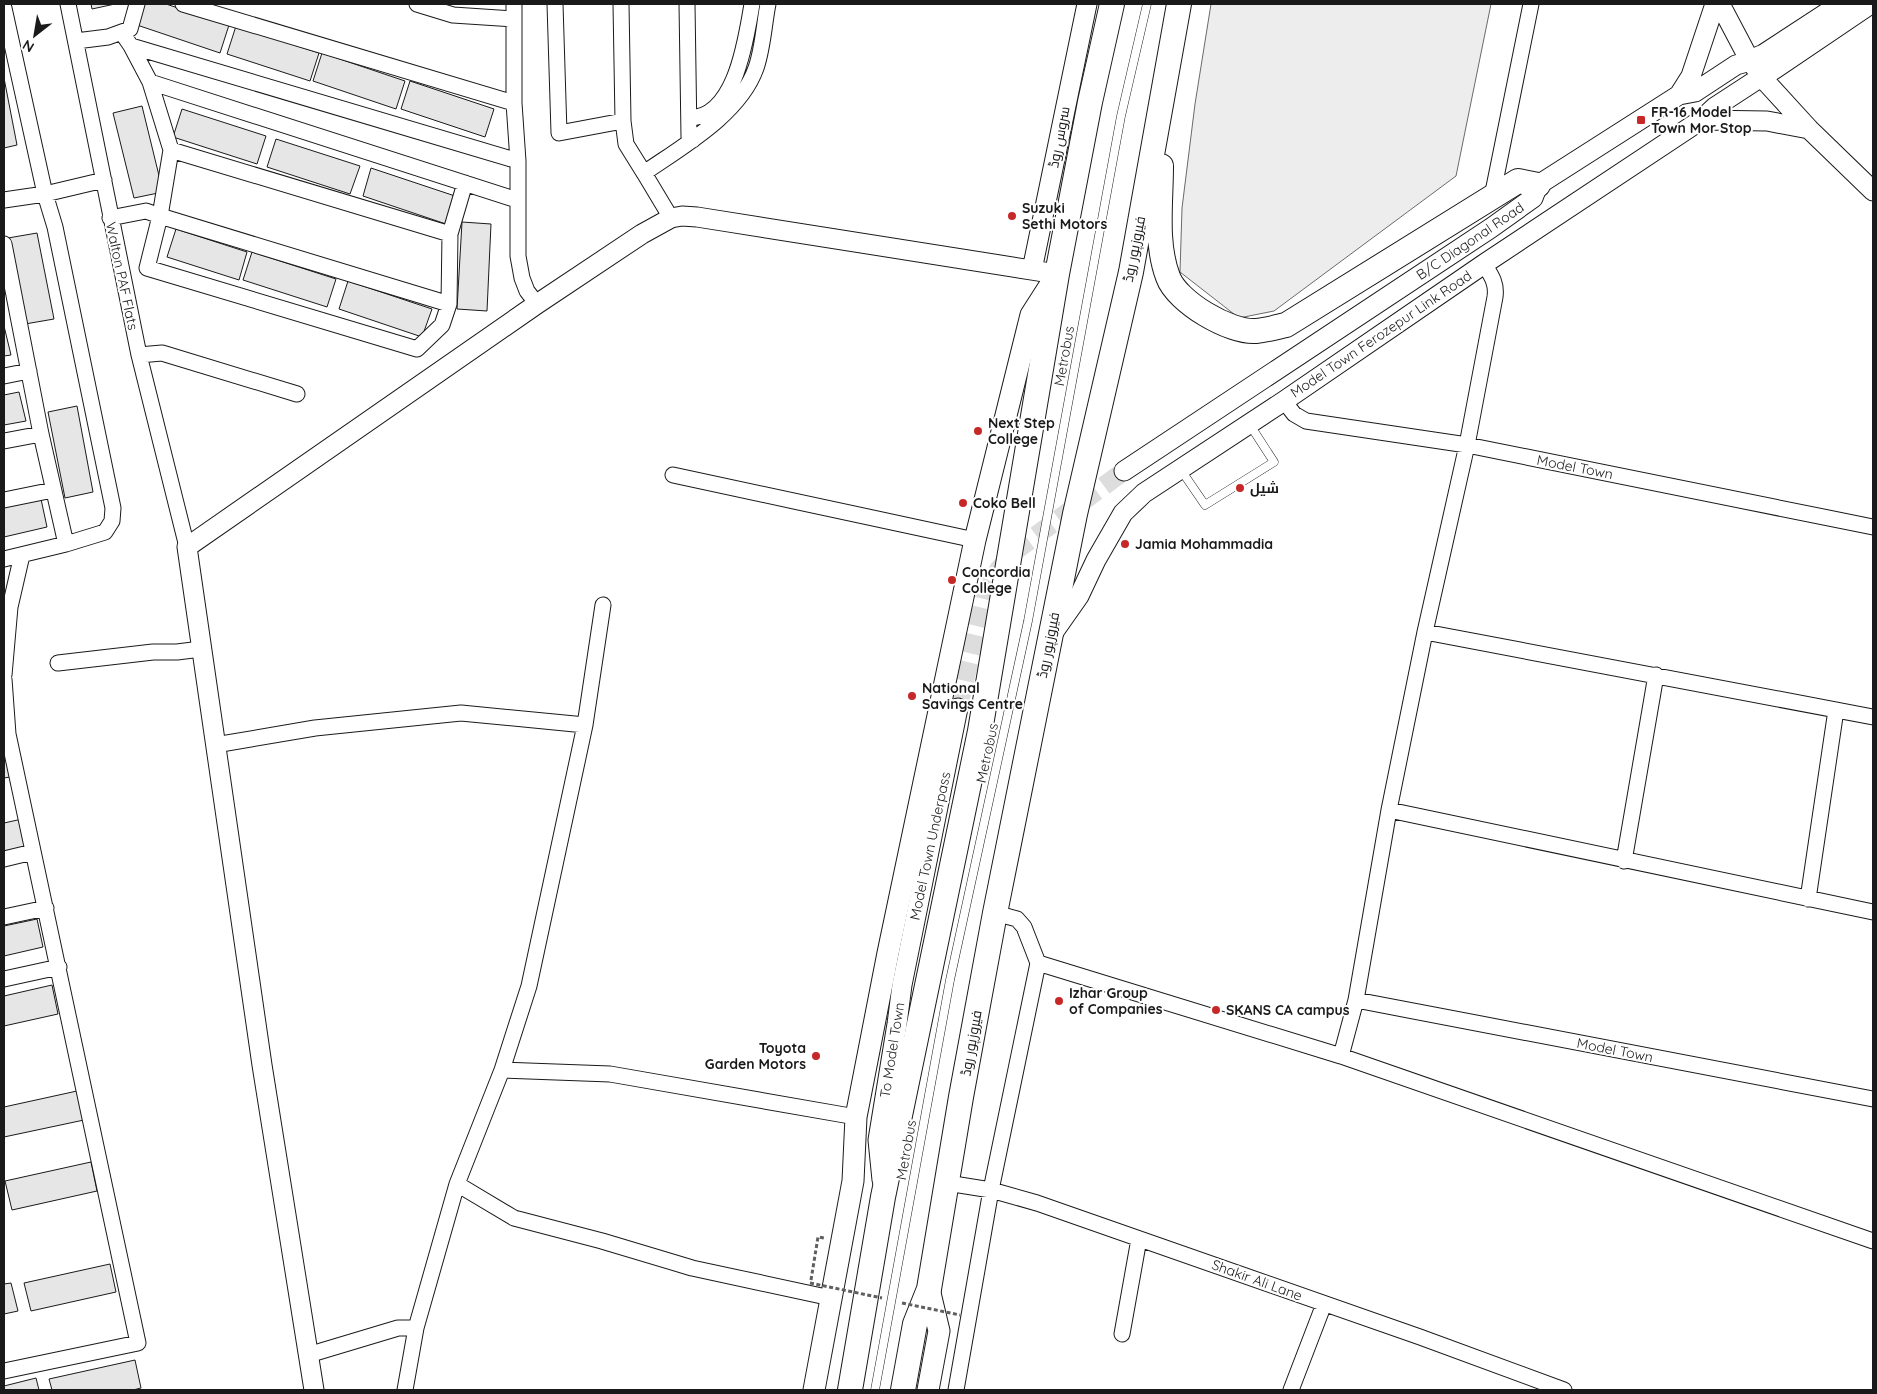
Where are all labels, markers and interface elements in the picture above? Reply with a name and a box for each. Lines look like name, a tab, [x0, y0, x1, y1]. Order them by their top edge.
north arrow	[10, 10, 60, 60]
text: N	[19, 36, 37, 57]
place label: FR-16 Model Town Mor Stop	[1651, 103, 1752, 137]
street label: سروس روڈ	[1044, 105, 1074, 169]
marker: FR-16 Model Town Mor Stop	[1635, 114, 1647, 126]
street label: B/C Diagonal Road	[1413, 198, 1527, 284]
place label: Suzuki Sethi Motors	[1022, 199, 1107, 233]
marker: Suzuki Sethi Motors	[1006, 210, 1018, 222]
street label: فیروزپور روڈ	[1119, 215, 1150, 284]
street label: Walton PAF Flats	[102, 220, 142, 332]
street label: Model Town Ferozepur Link Road	[1287, 266, 1475, 402]
street label: Metrobus	[1050, 325, 1078, 387]
place label: Next Step College	[988, 414, 1055, 448]
marker: Next Step College	[972, 425, 984, 437]
street label: Model Town	[1535, 451, 1615, 483]
place label: شیل	[1250, 479, 1279, 497]
marker: شیل	[1234, 482, 1246, 494]
place label: Coko Bell	[973, 494, 1036, 512]
marker: Coko Bell	[957, 497, 969, 509]
place label: Jamia Mohammadia	[1135, 535, 1273, 553]
marker: Jamia Mohammadia	[1119, 538, 1131, 550]
place label: Concordia College	[962, 563, 1031, 597]
marker: Concordia College	[946, 574, 958, 586]
street label: فیروزپور روڈ	[1033, 611, 1064, 680]
place label: National Savings Centre	[922, 679, 1023, 713]
marker: National Savings Centre	[906, 690, 918, 702]
street label: Metrobus	[972, 721, 1002, 785]
street label: Model Town Underpass	[905, 770, 955, 922]
place label: Izhar Group of Companies	[1069, 984, 1163, 1018]
marker: Izhar Group of Companies	[1053, 995, 1065, 1007]
street label: To Model Town	[876, 1001, 908, 1099]
place label: SKANS CA campus	[1226, 1001, 1350, 1019]
marker: SKANS CA campus	[1210, 1004, 1222, 1016]
street label: فیروزپور روڈ	[956, 1009, 987, 1078]
street label: Model Town	[1575, 1034, 1655, 1066]
place label: Toyota Garden Motors	[705, 1039, 806, 1073]
marker: Toyota Garden Motors	[810, 1050, 822, 1062]
street label: Metrobus	[892, 1119, 920, 1181]
street label: Shakir Ali Lane	[1209, 1255, 1305, 1305]

